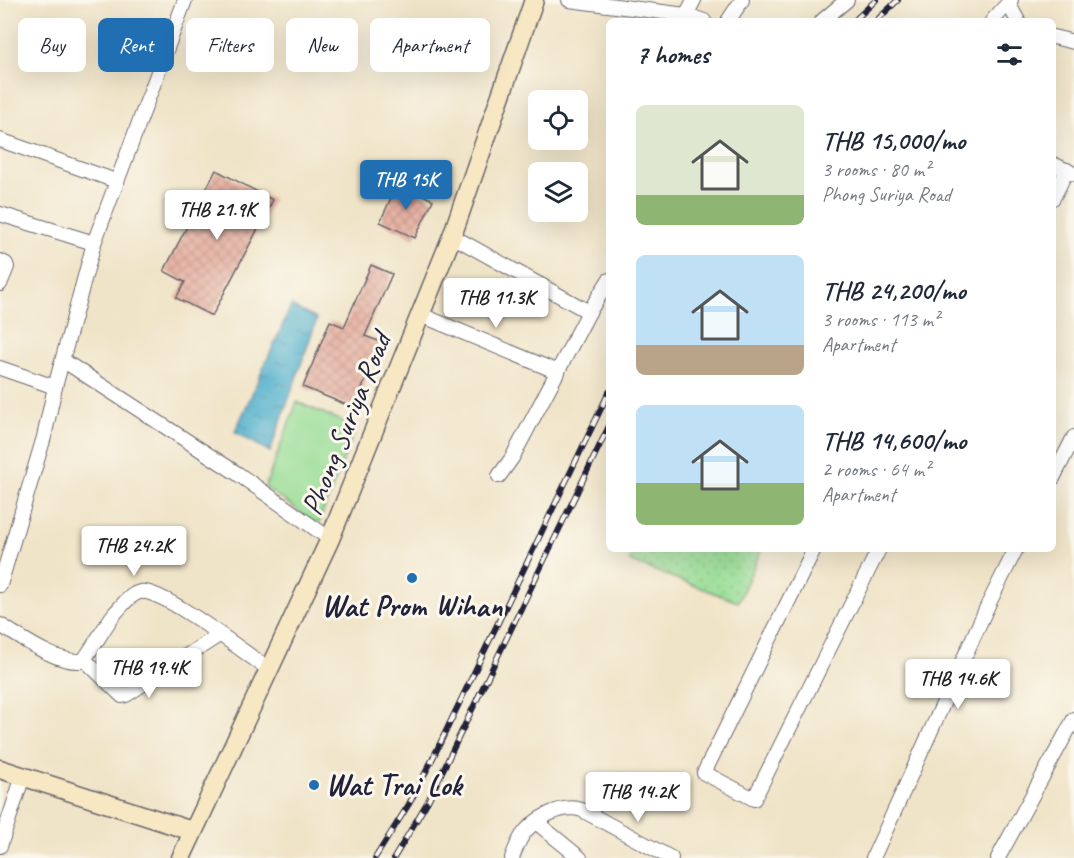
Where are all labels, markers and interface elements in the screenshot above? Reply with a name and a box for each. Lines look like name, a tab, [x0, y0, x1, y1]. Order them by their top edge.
chip: Buy	[18, 18, 86, 72]
chip: Rent	[98, 18, 174, 72]
chip: Filters	[186, 18, 274, 72]
chip: New	[286, 18, 358, 72]
chip: Apartment	[370, 18, 490, 72]
text: 7 homes	[636, 38, 709, 71]
icon: filters	[993, 38, 1026, 71]
map controls	[528, 90, 588, 222]
button: locate	[528, 90, 588, 150]
text: THB 15,000/mo	[822, 124, 965, 157]
icon: home	[684, 129, 756, 201]
text: 3 rooms · 80 m²	[822, 157, 930, 182]
pin: THB 15K	[351, 160, 461, 211]
button: layers	[528, 162, 588, 222]
text: THB 15K	[374, 167, 438, 192]
text: Phong Suriya Road	[822, 182, 951, 207]
pin: THB 21.9K	[148, 190, 286, 241]
text: THB 21.9K	[179, 197, 255, 222]
text: THB 24,200/mo	[822, 274, 966, 307]
pin: THB 11.3K	[427, 278, 565, 329]
icon: home	[684, 279, 756, 351]
text: THB 11.3K	[458, 285, 535, 310]
text: 3 rooms · 113 m²	[822, 307, 939, 332]
street label: Phong Suriya Road	[292, 323, 401, 521]
text: Apartment	[822, 332, 895, 357]
text: THB 14,600/mo	[822, 424, 966, 457]
icon: home	[684, 429, 756, 501]
text: 2 rooms · 64 m²	[822, 457, 930, 482]
text: Apartment	[822, 482, 895, 507]
pin: THB 24.2K	[65, 526, 203, 577]
text: THB 24.2K	[96, 533, 173, 558]
marker: Wat Prom Wihan	[405, 571, 419, 585]
place label: Wat Prom Wihan	[322, 587, 503, 625]
pin: THB 19.4K	[80, 648, 218, 699]
text: THB 19.4K	[111, 655, 187, 680]
pin: THB 14.6K	[889, 659, 1027, 710]
text: THB 14.6K	[919, 666, 997, 691]
place label: Wat Trai Lok	[326, 766, 464, 804]
pin: THB 14.2K	[569, 772, 707, 823]
marker: Wat Trai Lok	[307, 778, 321, 792]
text: THB 14.2K	[600, 779, 677, 804]

